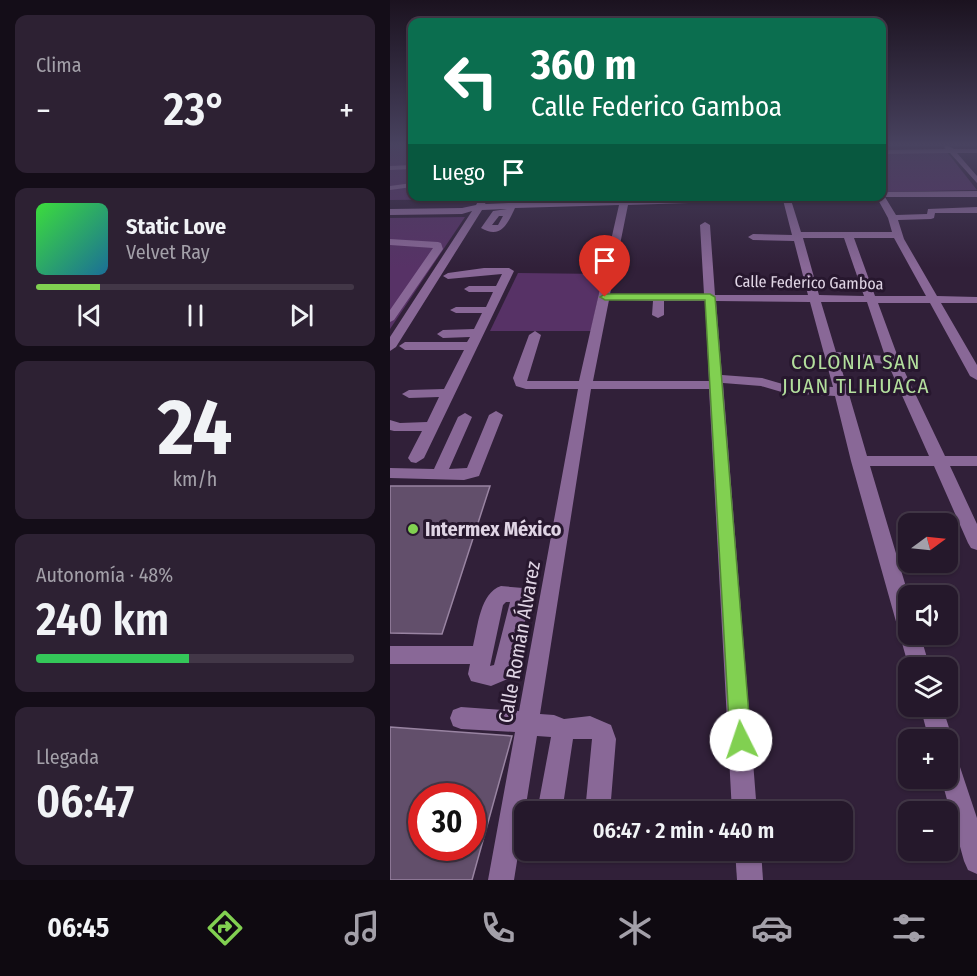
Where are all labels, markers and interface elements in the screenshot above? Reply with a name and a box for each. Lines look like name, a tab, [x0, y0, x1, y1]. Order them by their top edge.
text: 360 m	[531, 40, 637, 90]
icon: left	[432, 42, 510, 120]
text: Clima	[36, 53, 81, 77]
text: 23°	[164, 83, 226, 137]
text: −	[36, 91, 51, 131]
text: +	[339, 91, 354, 131]
text: Calle Federico Gamboa	[531, 91, 782, 123]
icon: arrive	[497, 156, 530, 189]
text: Luego	[432, 159, 485, 186]
text: Static Love	[126, 213, 226, 240]
pin	[579, 235, 630, 297]
text: Velvet Ray	[126, 240, 210, 264]
icon: arrive	[588, 244, 621, 277]
street label: Calle Federico Gamboa	[734, 272, 884, 293]
icon: previous	[73, 299, 106, 332]
icon: pause	[179, 299, 212, 332]
icon: next	[285, 299, 318, 332]
district label: COLONIA SAN JUAN TLIHUACA	[782, 349, 930, 399]
text: 24	[158, 381, 232, 475]
text: km/h	[173, 467, 217, 491]
north arrow	[898, 513, 958, 573]
map controls	[898, 513, 958, 861]
place label: Intermex México	[425, 517, 562, 541]
marker: Intermex México	[406, 522, 420, 536]
street label: Calle Román Álvarez	[493, 559, 545, 725]
text: Autonomía · 48%	[36, 563, 173, 587]
button: sound	[898, 585, 958, 645]
text: 240 km	[36, 593, 169, 647]
button: layers	[898, 657, 958, 717]
position arrow	[709, 708, 773, 772]
button: +	[898, 729, 958, 789]
text: Llegada	[36, 745, 99, 769]
text: 06:47	[36, 775, 134, 829]
speed limit sign: 30	[408, 783, 486, 861]
button: −	[898, 801, 958, 861]
text: 06:47 · 2 min · 440 m	[593, 817, 774, 844]
icon: directions	[204, 907, 246, 949]
icon: music	[341, 907, 383, 949]
icon: phone	[477, 907, 519, 949]
icon: climate	[614, 907, 656, 949]
icon: car	[751, 907, 793, 949]
icon: filters	[888, 907, 930, 949]
text: 06:45	[47, 912, 109, 944]

